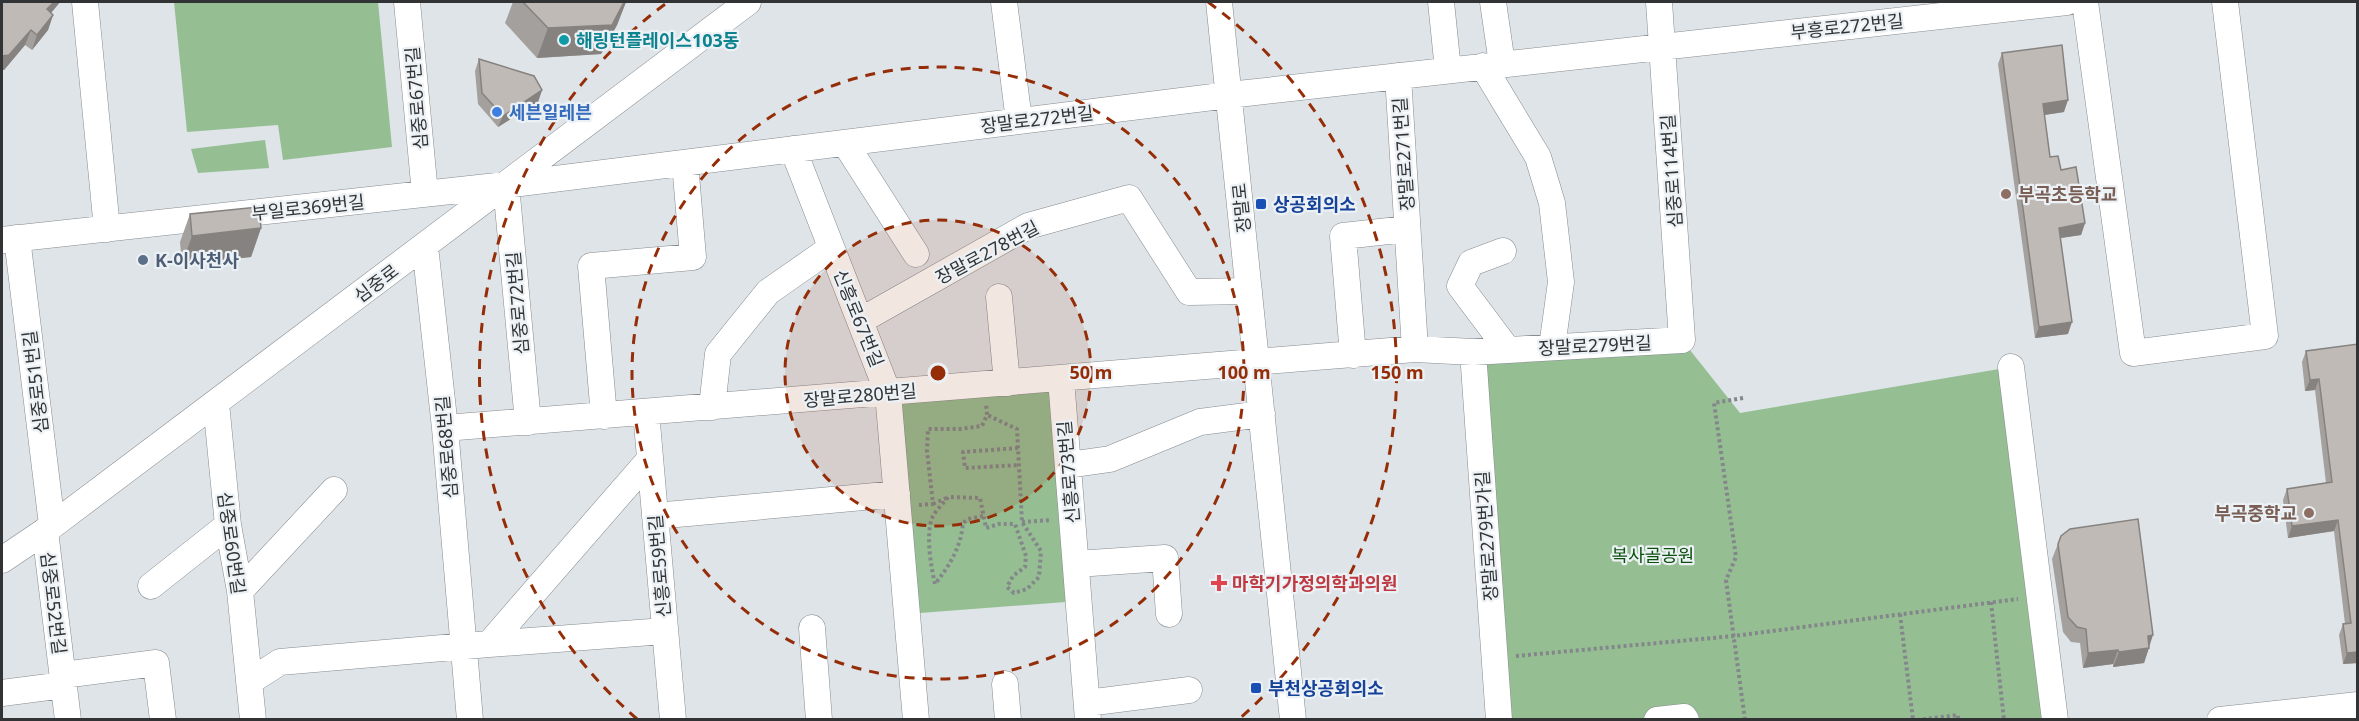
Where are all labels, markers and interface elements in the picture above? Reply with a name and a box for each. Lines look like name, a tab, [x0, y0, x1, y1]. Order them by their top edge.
street label: 부흥로272번길	[1789, 8, 1905, 44]
place label: 해링턴플레이스103동	[576, 28, 739, 52]
marker: 해링턴플레이스103동	[557, 33, 571, 47]
street label: 심중로67번길	[400, 45, 432, 151]
street label: 장말로271번길	[1387, 96, 1419, 212]
place label: 세븐일레븐	[509, 100, 592, 124]
street label: 장말로272번길	[979, 100, 1095, 138]
marker: 세븐일레븐	[490, 105, 504, 119]
street label: 심중로114번길	[1655, 113, 1687, 229]
street label: 장말로	[1226, 182, 1256, 234]
place label: 부곡초등학교	[2018, 182, 2117, 206]
marker: 부곡초등학교	[1999, 187, 2013, 201]
street label: 부일로369번길	[250, 189, 366, 225]
place label: 상공회의소	[1273, 192, 1356, 216]
marker: 상공회의소	[1254, 197, 1268, 211]
street label: 장말로278번길	[931, 215, 1043, 289]
place label: K-이사천사	[155, 248, 239, 272]
street label: 심중로72번길	[501, 250, 533, 356]
marker: K-이사천사	[136, 253, 150, 267]
street label: 심중로	[349, 258, 403, 308]
street label: 신흥로67번길	[829, 266, 889, 370]
street label: 심중로51번길	[17, 329, 53, 435]
street label: 장말로279번길	[1538, 330, 1652, 360]
text: 50 m	[1070, 360, 1112, 384]
text: 100 m	[1217, 360, 1271, 384]
text: 150 m	[1370, 360, 1424, 384]
centre of rings	[928, 363, 948, 383]
street label: 장말로280번길	[802, 378, 918, 412]
street label: 심중로68번길	[430, 394, 462, 500]
street label: 신흥로73번길	[1052, 419, 1084, 525]
street label: 장말로279번가길	[1469, 470, 1503, 602]
street label: 심중로60번길	[213, 490, 251, 596]
place label: 부곡중학교	[2214, 501, 2297, 525]
marker: 부곡중학교	[2302, 506, 2316, 520]
street label: 신흥로59번길	[643, 513, 675, 619]
park label: 복사골공원	[1612, 543, 1694, 567]
street label: 심중로52번길	[36, 550, 72, 656]
place label: 마학기가정의학과의원	[1232, 571, 1398, 595]
marker: 마학기가정의학과의원	[1210, 574, 1228, 592]
place label: 부천상공회의소	[1268, 676, 1384, 700]
marker: 부천상공회의소	[1249, 681, 1263, 695]

